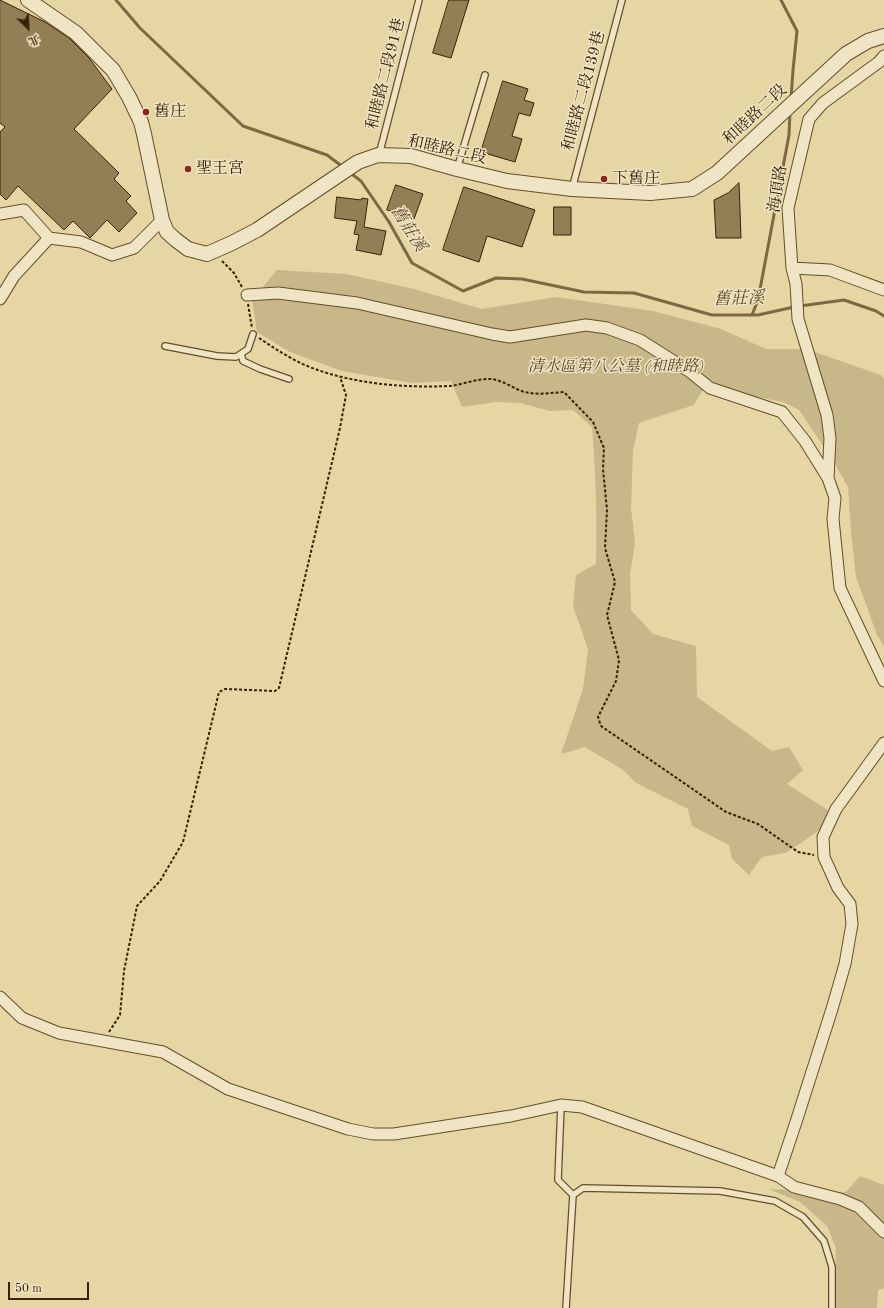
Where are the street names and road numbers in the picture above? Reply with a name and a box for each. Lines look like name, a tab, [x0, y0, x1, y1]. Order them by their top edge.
street label: 和睦路二段91巷	[363, 16, 409, 132]
street label: 和睦路二段139巷	[559, 29, 609, 153]
street label: 和睦路二段	[719, 81, 791, 149]
street label: 和睦路二段	[406, 132, 488, 168]
street label: 海頂路	[765, 164, 791, 214]

